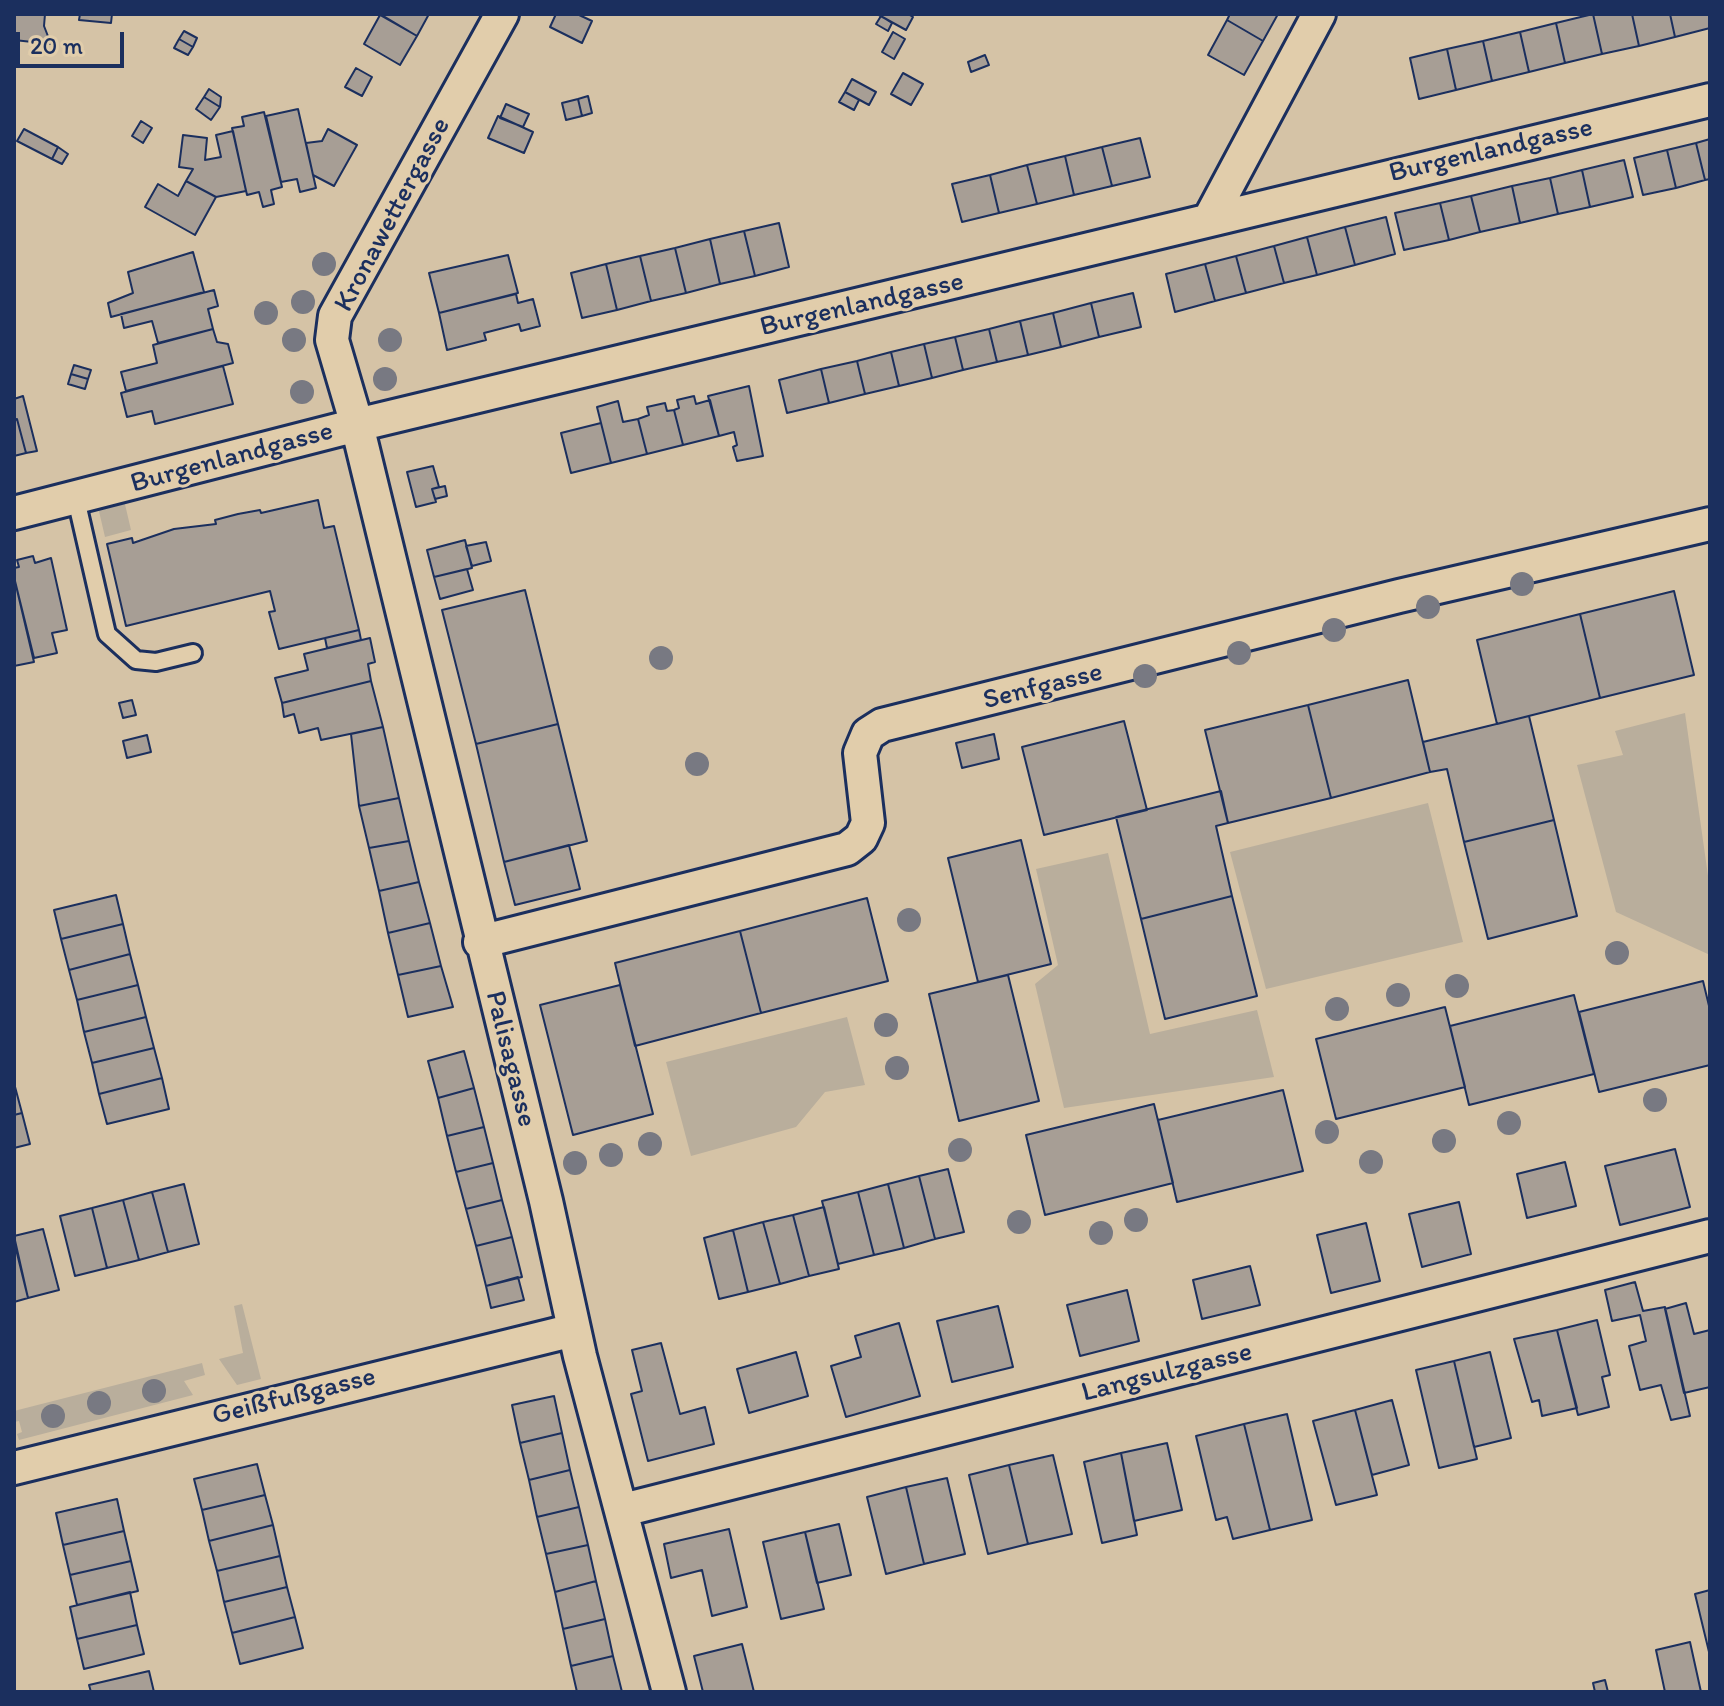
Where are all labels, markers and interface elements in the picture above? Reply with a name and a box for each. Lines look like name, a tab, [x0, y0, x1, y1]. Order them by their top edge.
scale bar	[20, 16, 128, 66]
text: 20 m	[30, 31, 83, 60]
street label: Burgenlandgasse	[1386, 111, 1596, 191]
street label: Kronawettergasse	[328, 112, 458, 318]
street label: Burgenlandgasse	[757, 265, 967, 345]
street label: Burgenlandgasse	[127, 415, 337, 501]
street label: Senfgasse	[980, 656, 1106, 718]
street label: Palisagasse	[477, 988, 543, 1130]
street label: Langsulzgasse	[1078, 1336, 1256, 1410]
street label: Geißfußgasse	[209, 1360, 379, 1434]

